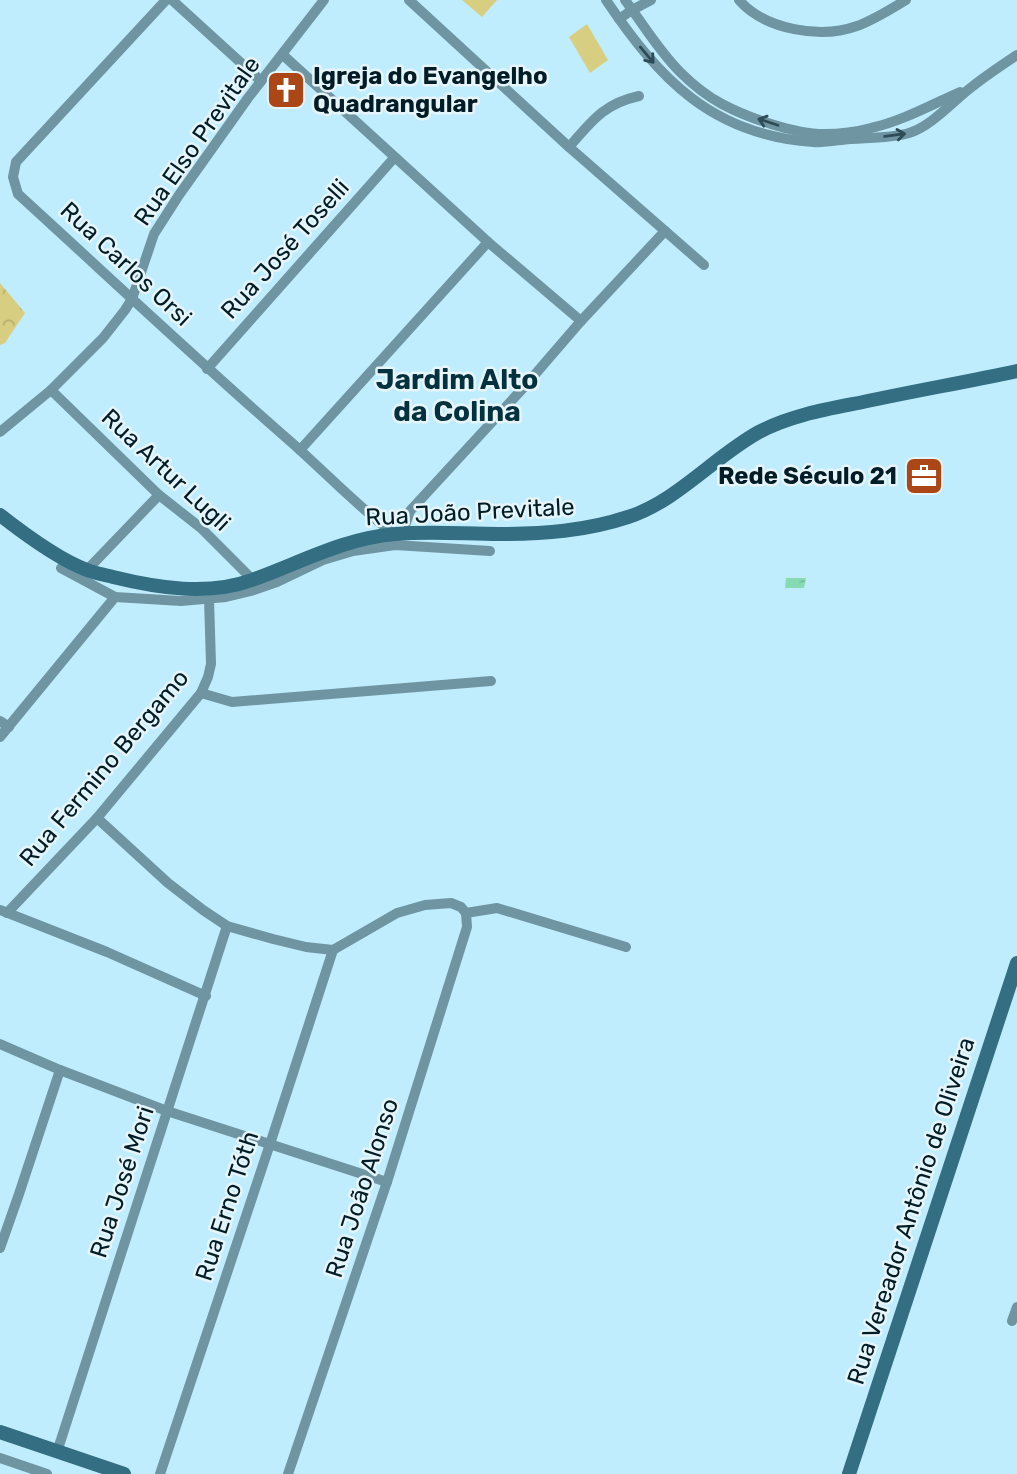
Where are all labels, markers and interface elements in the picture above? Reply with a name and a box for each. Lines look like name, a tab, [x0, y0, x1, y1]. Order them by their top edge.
one-way arrow	[639, 45, 654, 63]
street label: Rua Elso Previtale	[128, 51, 266, 231]
place label: Igreja do Evangelho Quadrangular	[313, 62, 548, 118]
church icon: Igreja do Evangelho Quadrangular	[265, 69, 307, 111]
one-way arrow	[758, 115, 780, 127]
one-way arrow	[883, 128, 906, 141]
street label: Rua José Toselli	[215, 174, 355, 324]
street label: Rua Carlos Orsi	[55, 196, 197, 332]
district label: Jardim Alto da Colina	[376, 363, 538, 428]
street label: Rua Artur Lugli	[96, 403, 236, 537]
office icon: Rede Século 21	[903, 455, 945, 497]
place label: Rede Século 21	[718, 462, 897, 490]
street label: Rua João Previtale	[365, 493, 575, 531]
street label: Rua Fermino Bergamo	[14, 664, 194, 872]
street label: Rua Vereador Antônio de Oliveira	[842, 1034, 980, 1388]
street label: Rua João Alonso	[320, 1095, 404, 1281]
street label: Rua José Mori	[84, 1103, 160, 1261]
street label: Rua Erno Tóth	[190, 1128, 264, 1284]

